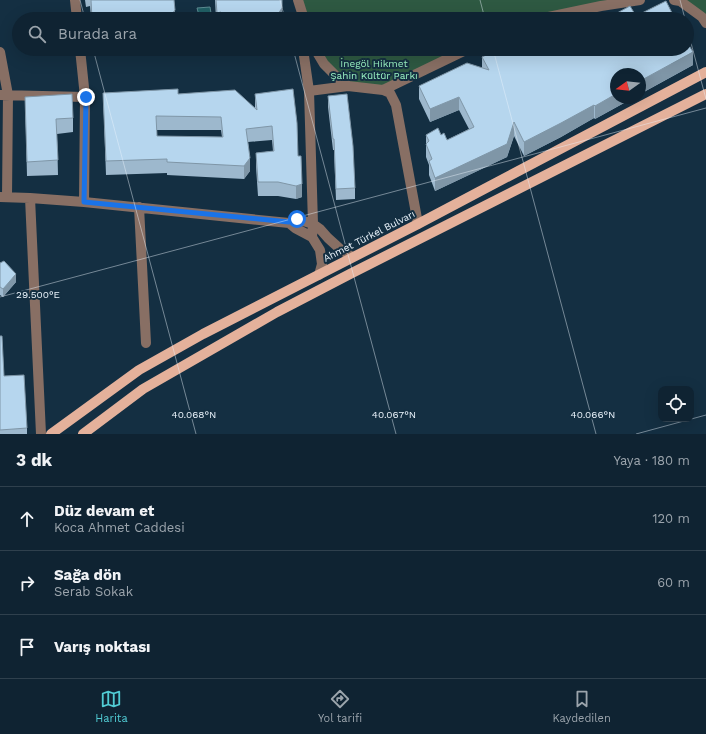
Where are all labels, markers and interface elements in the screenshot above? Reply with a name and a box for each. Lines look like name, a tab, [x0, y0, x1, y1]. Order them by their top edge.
search box	[12, 12, 694, 56]
icon: search	[26, 23, 48, 45]
text: Burada ara	[58, 25, 137, 43]
park label: İnegöl Hikmet Şahin Kültür Parkı	[330, 58, 418, 81]
north arrow	[610, 68, 646, 104]
route end	[77, 88, 95, 106]
street label: Ahmet Türkel Bulvarı	[321, 208, 417, 264]
route start	[288, 210, 306, 228]
text: 29.500°E	[16, 289, 60, 300]
map controls	[658, 386, 694, 422]
button: locate	[658, 386, 694, 422]
text: 40.068°N	[172, 409, 216, 420]
text: 40.067°N	[372, 409, 416, 420]
text: 40.066°N	[571, 409, 615, 420]
text: 3 dk	[16, 450, 52, 470]
text: Yaya · 180 m	[614, 453, 690, 468]
text: Düz devam et	[54, 502, 154, 520]
icon: ahead	[16, 508, 38, 530]
text: 120 m	[652, 511, 690, 526]
text: Koca Ahmet Caddesi	[54, 520, 185, 535]
text: Sağa dön	[54, 566, 121, 584]
icon: right	[16, 572, 38, 594]
text: 60 m	[657, 575, 690, 590]
text: Serab Sokak	[54, 584, 133, 599]
icon: arrive	[16, 636, 38, 658]
text: Varış noktası	[54, 638, 151, 656]
tab: Harita	[95, 688, 128, 725]
tab: Yol tarifi	[318, 688, 362, 725]
tab: Kaydedilen	[553, 688, 611, 725]

